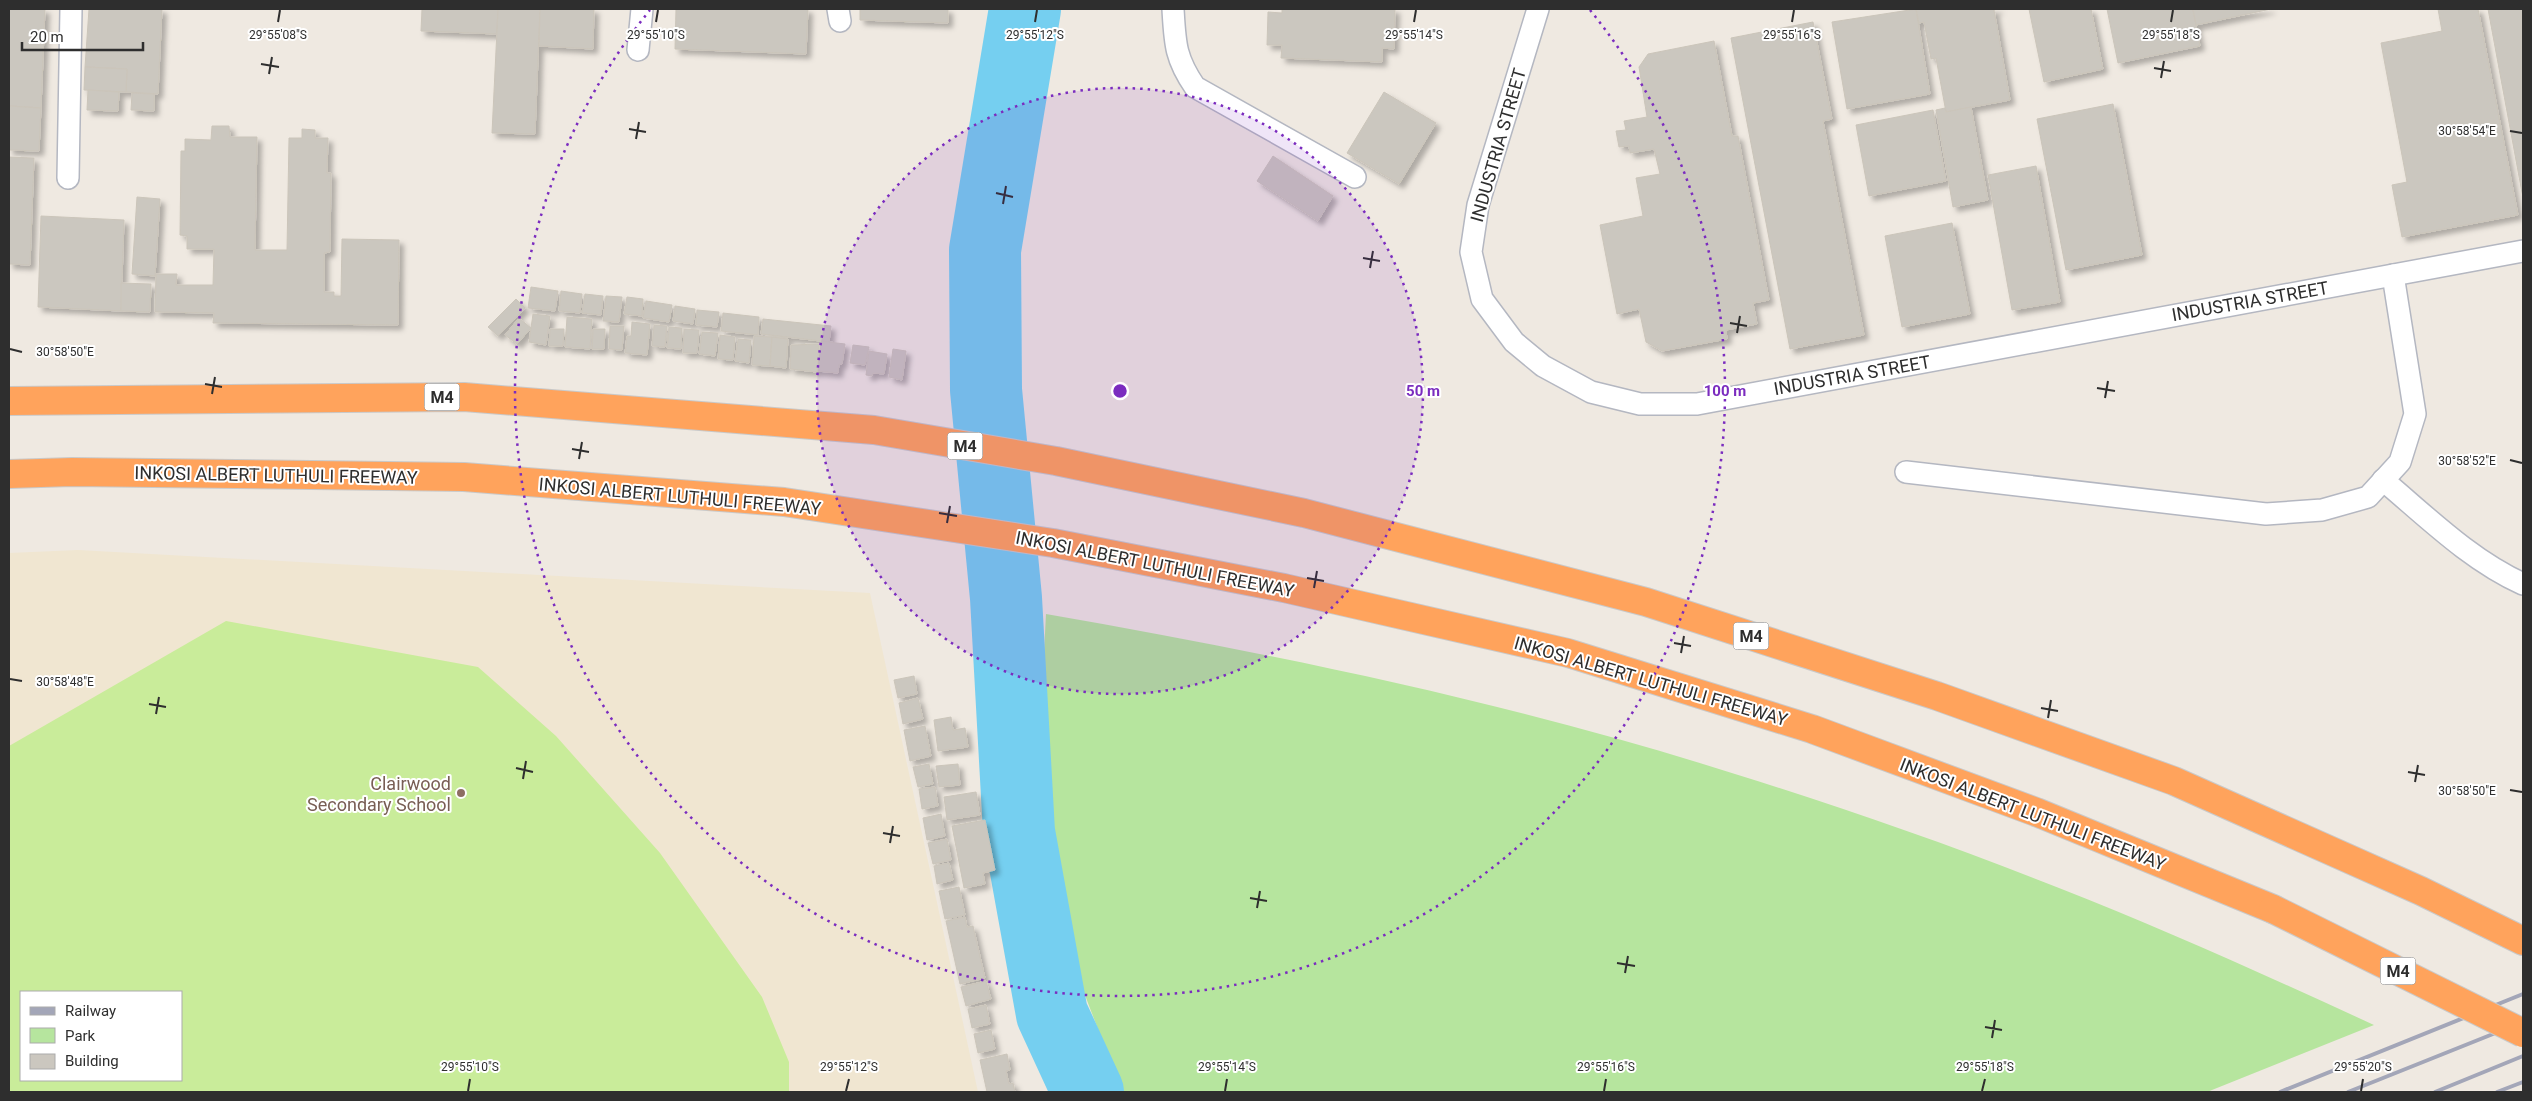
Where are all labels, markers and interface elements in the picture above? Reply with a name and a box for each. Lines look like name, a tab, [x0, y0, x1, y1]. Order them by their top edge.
scale bar	[22, 20, 144, 52]
text: 20 m	[30, 28, 64, 46]
text: 29°55'08"S	[249, 28, 307, 42]
text: 29°55'10"S	[627, 28, 685, 42]
text: 29°55'12"S	[1006, 28, 1064, 42]
text: 29°55'14"S	[1385, 28, 1443, 42]
text: 29°55'16"S	[1763, 28, 1821, 42]
text: 29°55'18"S	[2142, 28, 2200, 42]
street label: INDUSTRIA STREET	[1466, 65, 1530, 224]
text: 30°58'54"E	[2438, 124, 2496, 138]
street label: INDUSTRIA STREET	[2170, 277, 2330, 325]
text: 30°58'50"E	[36, 345, 94, 359]
street label: INDUSTRIA STREET	[1772, 351, 1932, 399]
centre of rings	[1111, 382, 1129, 400]
text: 50 m	[1406, 382, 1440, 400]
text: 100 m	[1704, 382, 1746, 400]
road number: M4	[424, 384, 460, 411]
road number: M4	[948, 432, 982, 460]
text: 30°58'52"E	[2438, 454, 2496, 468]
street label: INKOSI ALBERT LUTHULI FREEWAY	[134, 462, 418, 488]
street label: INKOSI ALBERT LUTHULI FREEWAY	[538, 473, 822, 519]
street label: INKOSI ALBERT LUTHULI FREEWAY	[1014, 527, 1296, 601]
road number: M4	[1734, 622, 1768, 650]
street label: INKOSI ALBERT LUTHULI FREEWAY	[1512, 632, 1790, 730]
text: 30°58'48"E	[36, 675, 94, 689]
street label: INKOSI ALBERT LUTHULI FREEWAY	[1897, 753, 2169, 875]
place label: Clairwood Secondary School	[307, 773, 451, 815]
text: 30°58'50"E	[2438, 784, 2496, 798]
marker: Clairwood Secondary School	[455, 787, 467, 799]
road number: M4	[2380, 958, 2416, 984]
legend	[20, 991, 182, 1081]
text: Railway	[65, 1002, 116, 1020]
text: Park	[65, 1027, 96, 1045]
text: Building	[65, 1052, 119, 1070]
text: 29°55'10"S	[441, 1060, 499, 1074]
text: 29°55'12"S	[820, 1060, 878, 1074]
text: 29°55'14"S	[1198, 1060, 1256, 1074]
text: 29°55'16"S	[1577, 1060, 1635, 1074]
text: 29°55'18"S	[1956, 1060, 2014, 1074]
text: 29°55'20"S	[2334, 1060, 2392, 1074]

